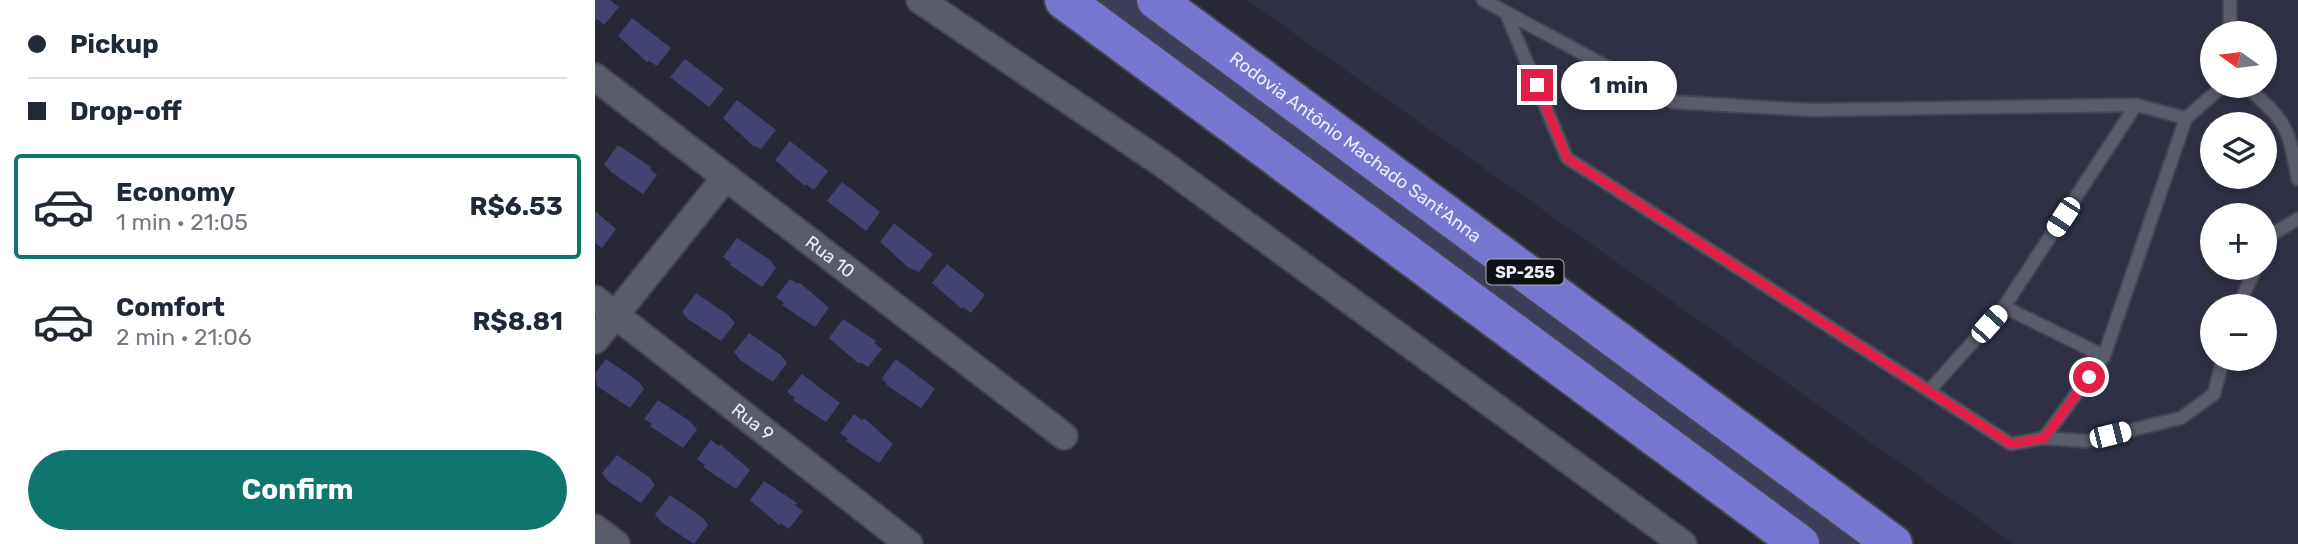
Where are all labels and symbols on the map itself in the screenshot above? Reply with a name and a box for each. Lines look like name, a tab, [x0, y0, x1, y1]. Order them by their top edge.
north arrow	[2200, 21, 2277, 98]
street label: Rodovia Antônio Machado Sant'Anna	[1225, 47, 1486, 247]
callout: 1 min	[1562, 60, 1677, 110]
route end	[1521, 69, 1553, 101]
car	[2043, 194, 2084, 240]
street label: Rua 10	[801, 231, 859, 283]
road number: SP-255	[1487, 260, 1563, 284]
car	[1968, 301, 2011, 347]
route start	[2073, 361, 2105, 393]
street label: Rua 9	[727, 399, 778, 445]
car	[2088, 420, 2133, 450]

